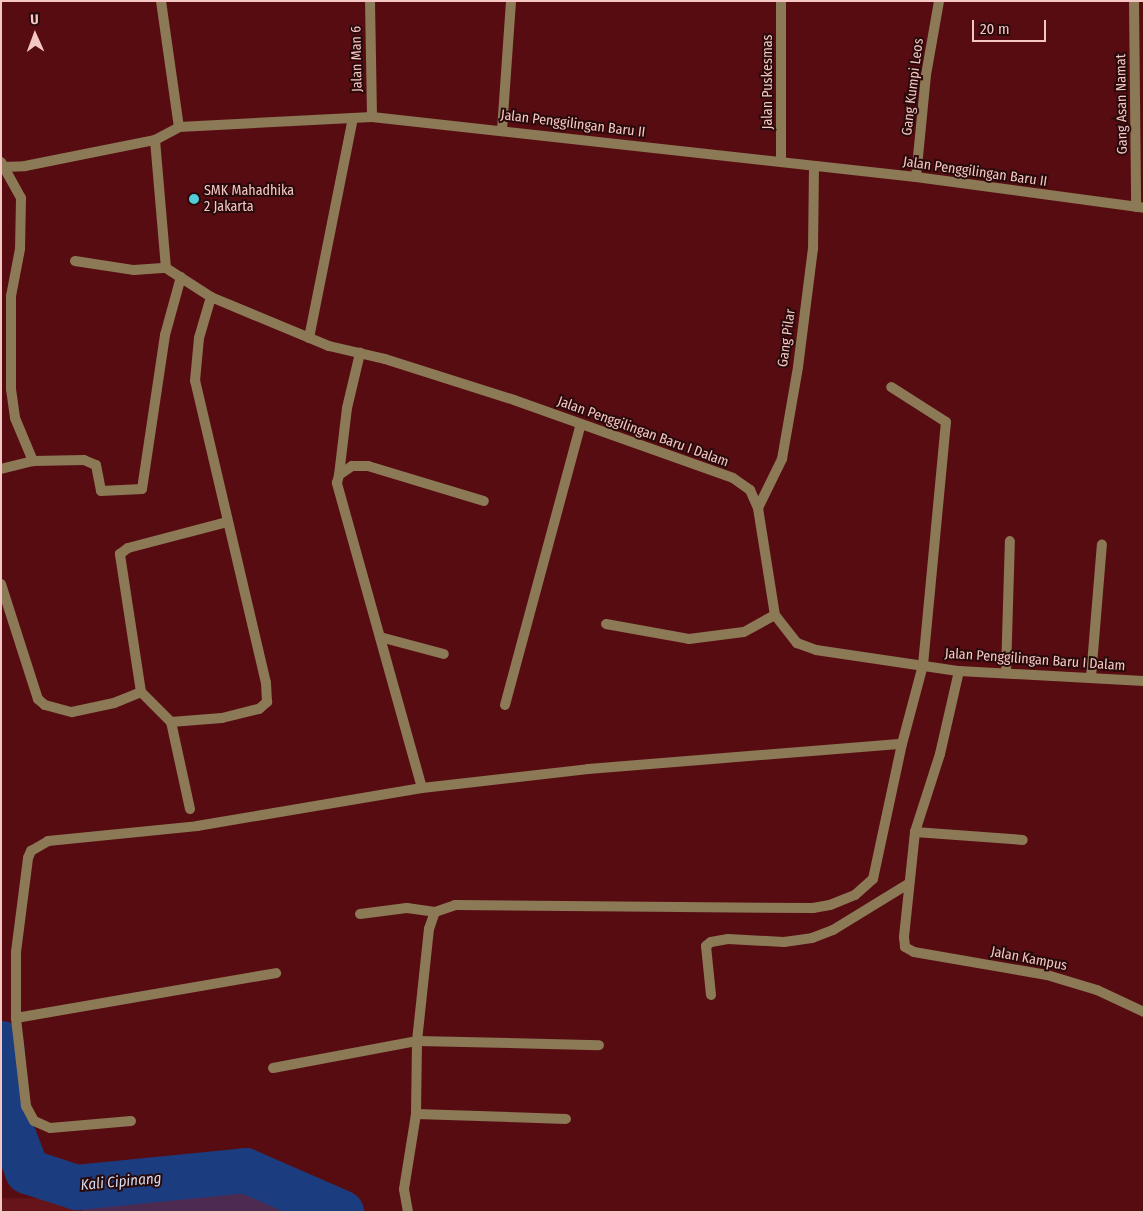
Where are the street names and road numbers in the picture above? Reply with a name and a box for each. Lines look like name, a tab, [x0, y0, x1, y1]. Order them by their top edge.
street label: Jalan Man 6	[348, 26, 366, 92]
street label: Jalan Puskesmas	[760, 35, 776, 129]
street label: Gang Kumpi Leos	[899, 37, 927, 137]
street label: Gang Asan Namat	[1113, 54, 1131, 154]
street label: Jalan Penggilingan Baru II	[500, 107, 646, 141]
street label: Jalan Penggilingan Baru II	[902, 154, 1048, 190]
street label: Gang Pilar	[775, 308, 799, 368]
street label: Jalan Penggilingan Baru I Dalam	[555, 393, 731, 471]
street label: Jalan Penggilingan Baru I Dalam	[944, 645, 1126, 675]
street label: Jalan Kampus	[989, 943, 1069, 975]

